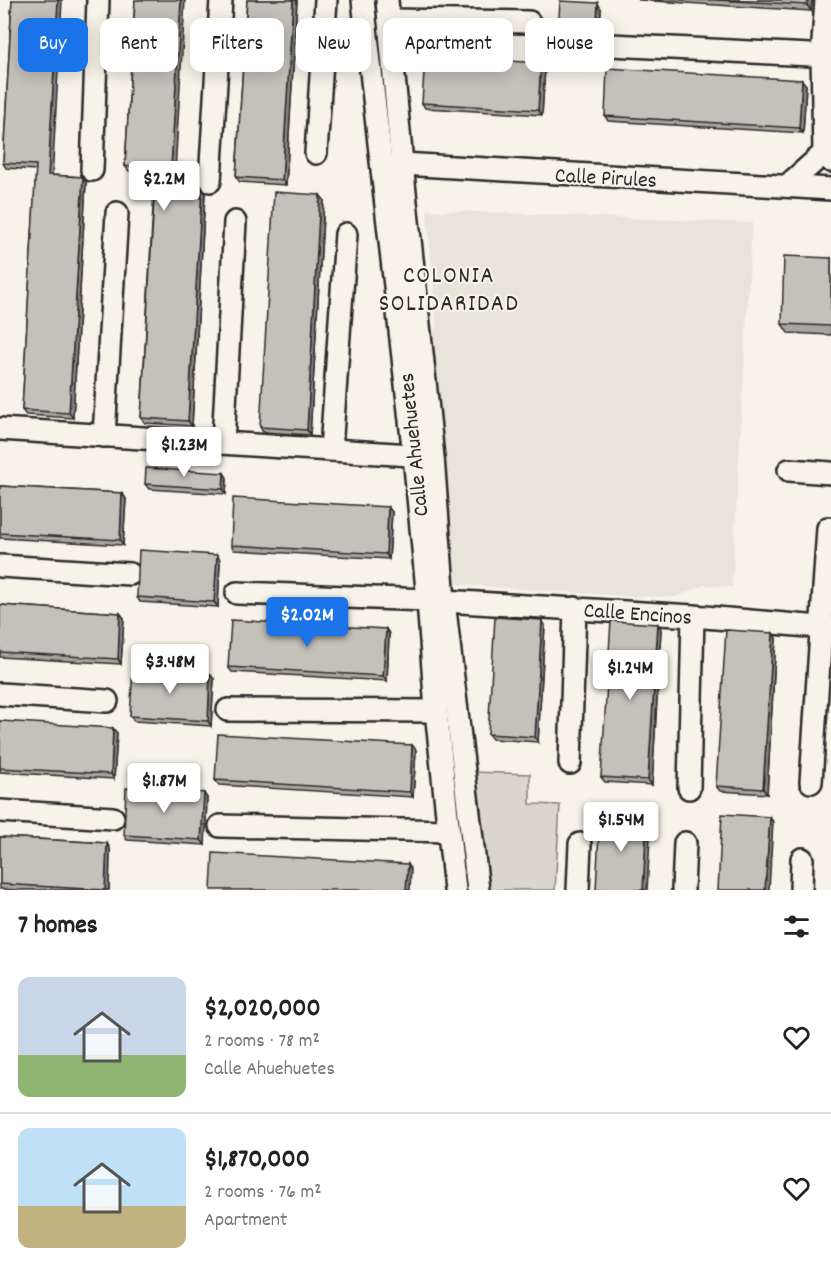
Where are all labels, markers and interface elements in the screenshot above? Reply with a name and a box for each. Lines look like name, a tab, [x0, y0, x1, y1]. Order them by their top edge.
chip: Buy	[18, 18, 88, 72]
chip: Rent	[100, 18, 178, 72]
chip: Filters	[190, 18, 284, 72]
chip: New	[296, 18, 371, 72]
chip: Apartment	[383, 18, 513, 72]
chip: House	[525, 18, 614, 72]
pin: $2.2M	[122, 161, 206, 212]
street label: Calle Pirules	[554, 161, 658, 198]
text: $2.2M	[143, 166, 185, 194]
district label: COLONIA SOLIDARIDAD	[379, 260, 519, 322]
street label: Calle Ahuehuetes	[393, 371, 438, 518]
pin: $1.23M	[135, 427, 233, 478]
text: $1.23M	[160, 432, 208, 460]
street label: Calle Encinos	[582, 596, 693, 635]
pin: $2.02M	[258, 597, 356, 648]
text: $2.02M	[280, 602, 334, 630]
pin: $3.48M	[121, 644, 219, 695]
text: $3.48M	[145, 649, 195, 677]
pin: $1.24M	[581, 650, 679, 701]
text: $1.24M	[607, 655, 653, 683]
pin: $1.87M	[115, 763, 213, 814]
text: $1.87M	[141, 768, 187, 796]
pin: $1.54M	[572, 802, 670, 853]
text: $1.54M	[597, 807, 645, 835]
text: 7 homes	[18, 908, 98, 945]
icon: filters	[780, 910, 813, 943]
text: $2,020,000	[204, 991, 321, 1028]
icon: home	[66, 1001, 138, 1073]
icon: heart	[780, 1021, 813, 1054]
text: 2 rooms · 78 m²	[204, 1028, 320, 1056]
text: Calle Ahuehuetes	[204, 1056, 335, 1084]
text: $1,870,000	[204, 1142, 310, 1179]
icon: home	[66, 1152, 138, 1224]
icon: heart	[780, 1172, 813, 1205]
text: 2 rooms · 76 m²	[204, 1179, 322, 1207]
text: Apartment	[204, 1207, 287, 1235]

